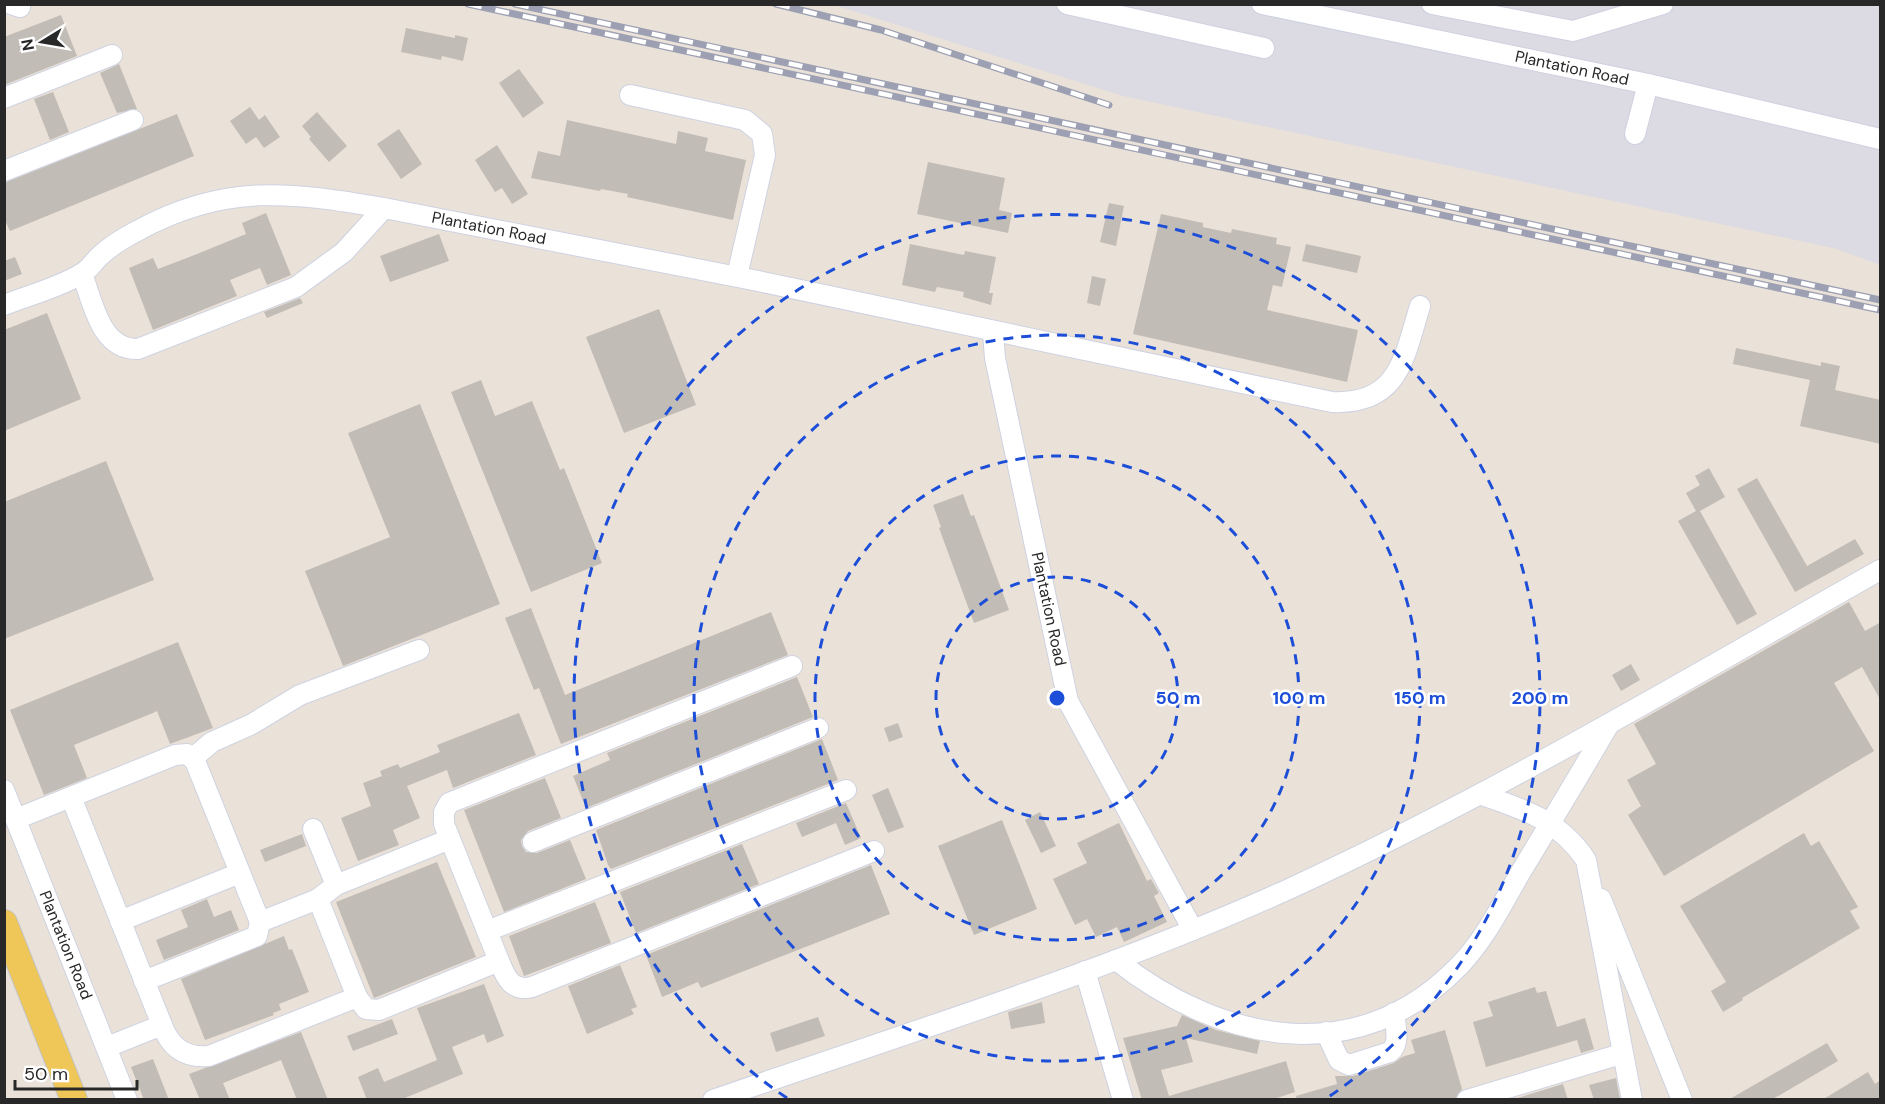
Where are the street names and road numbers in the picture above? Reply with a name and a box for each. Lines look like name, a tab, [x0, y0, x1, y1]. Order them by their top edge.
street label: Plantation Road	[1513, 46, 1631, 90]
street label: Plantation Road	[430, 207, 548, 249]
street label: Plantation Road	[1027, 550, 1071, 668]
street label: Plantation Road	[35, 887, 97, 1003]

